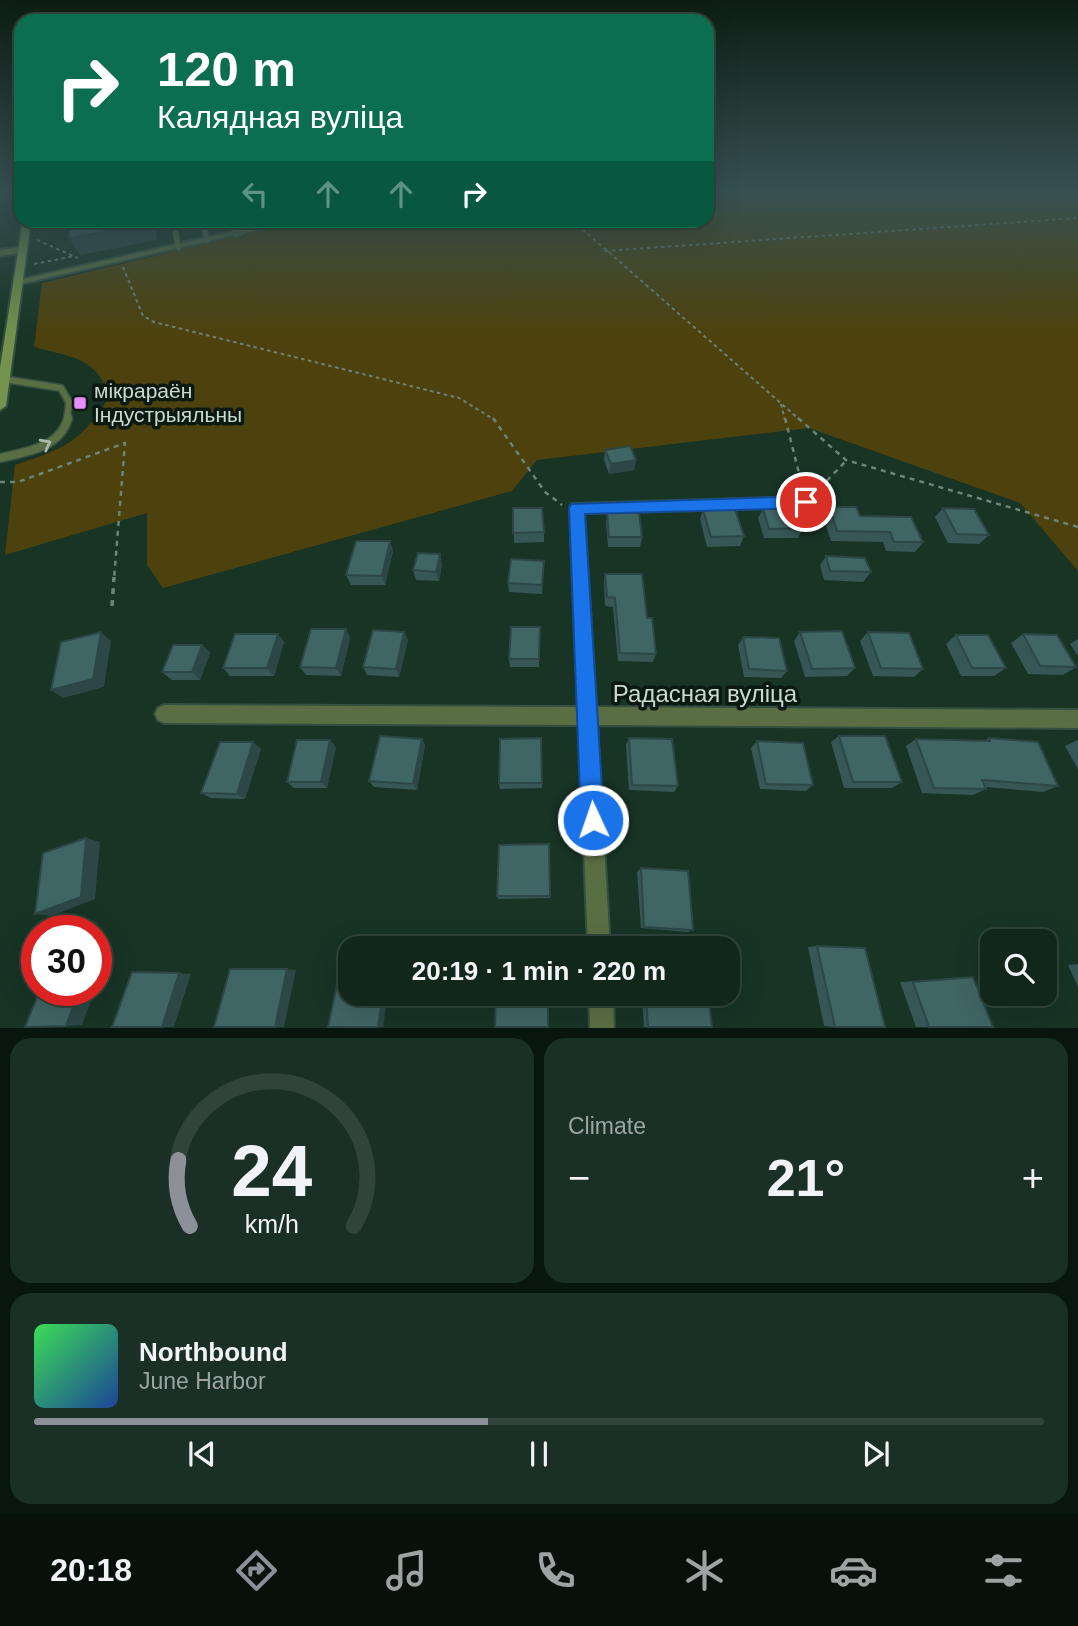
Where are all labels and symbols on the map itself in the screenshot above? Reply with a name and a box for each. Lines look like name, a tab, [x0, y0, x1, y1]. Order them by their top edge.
place label: мікрараён Індустрыяльны	[94, 379, 242, 426]
marker: мікрараён Індустрыяльны	[72, 395, 88, 411]
one-way arrow	[39, 439, 51, 452]
pin	[776, 472, 836, 532]
street label: Радасная вуліца	[613, 680, 798, 707]
position arrow	[556, 783, 630, 857]
speed limit sign: 30	[21, 915, 112, 1006]

